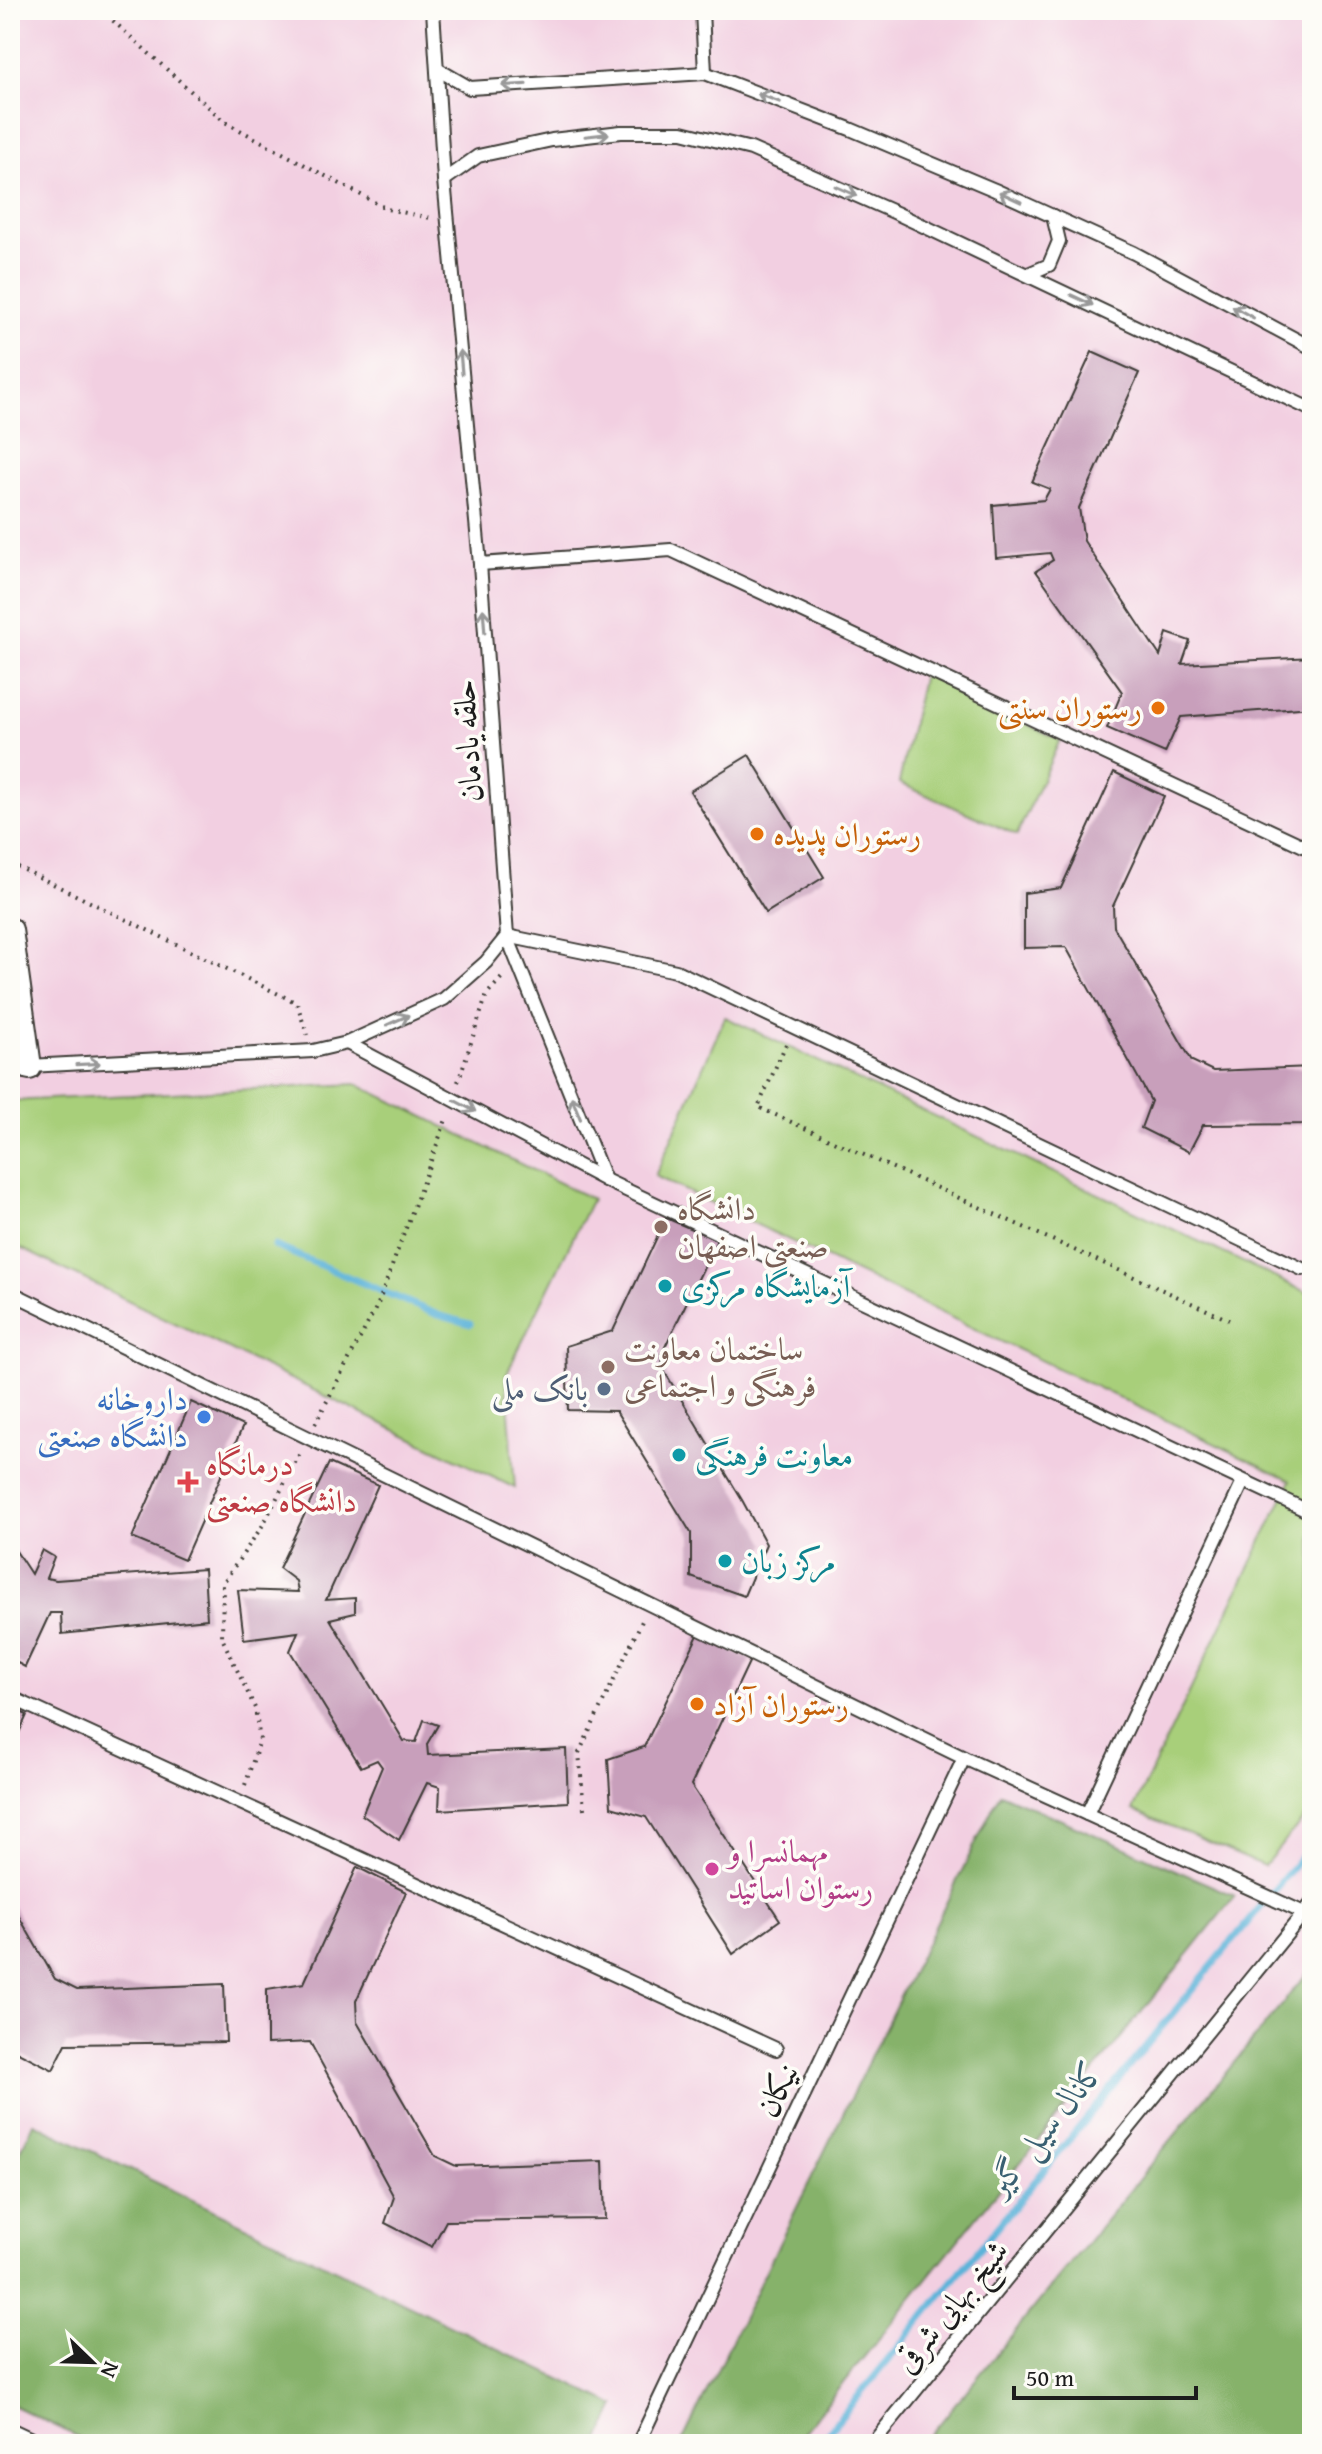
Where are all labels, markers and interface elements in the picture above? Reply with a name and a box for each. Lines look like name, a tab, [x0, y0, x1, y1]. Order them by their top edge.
one-way arrow	[501, 78, 528, 93]
one-way arrow	[757, 90, 782, 104]
one-way arrow	[583, 127, 610, 142]
one-way arrow	[833, 184, 858, 199]
one-way arrow	[998, 188, 1023, 203]
one-way arrow	[1069, 293, 1093, 308]
one-way arrow	[1231, 304, 1255, 319]
one-way arrow	[454, 349, 469, 376]
one-way arrow	[476, 608, 491, 635]
street label: حلقه یادمان	[439, 678, 494, 804]
place label: رستوران سنتی	[998, 684, 1142, 731]
marker: رستوران سنتی	[1149, 699, 1167, 717]
place label: رستوران پدیده	[773, 810, 921, 857]
marker: رستوران پدیده	[748, 825, 766, 843]
one-way arrow	[385, 1012, 409, 1027]
one-way arrow	[74, 1056, 101, 1071]
one-way arrow	[568, 1096, 582, 1121]
one-way arrow	[453, 1098, 476, 1114]
place label: دانشگاه صنعتی اصفهان	[677, 1185, 829, 1269]
marker: دانشگاه صنعتی اصفهان	[652, 1218, 670, 1236]
place label: آزمایشگاه مرکزی	[681, 1262, 853, 1309]
marker: آزمایشگاه مرکزی	[656, 1277, 674, 1295]
place label: ساختمان معاونت فرهنگی و اجتماعی	[624, 1325, 816, 1409]
marker: ساختمان معاونت فرهنگی و اجتماعی	[599, 1358, 617, 1376]
place label: بانک ملی	[492, 1365, 588, 1413]
place label: داروخانه دانشگاه صنعتی	[37, 1375, 188, 1459]
marker: بانک ملی	[595, 1380, 613, 1398]
marker: داروخانه دانشگاه صنعتی	[195, 1408, 213, 1426]
place label: معاونت فرهنگی	[695, 1431, 853, 1478]
place label: درمانگاه دانشگاه صنعتی	[206, 1440, 357, 1524]
marker: معاونت فرهنگی	[670, 1446, 688, 1464]
marker: درمانگاه دانشگاه صنعتی	[177, 1471, 199, 1493]
place label: مرکز زبان	[741, 1537, 836, 1584]
marker: مرکز زبان	[716, 1552, 734, 1570]
place label: رستوران آزاد	[713, 1680, 849, 1727]
marker: رستوران آزاد	[688, 1695, 706, 1713]
place label: مهمانسرا و رستوان اساتید	[725, 1827, 873, 1911]
marker: مهمانسرا و رستوان اساتید	[703, 1860, 721, 1878]
water label: کانال سیل گیر	[972, 2047, 1116, 2209]
street label: نیکان	[744, 2055, 810, 2125]
street label: شیخ بهایی شرقی	[882, 2229, 1023, 2386]
north arrow	[52, 2322, 132, 2402]
scale bar	[1014, 2350, 1196, 2400]
text: N	[93, 2357, 128, 2383]
text: 50 m	[1026, 2360, 1074, 2395]

